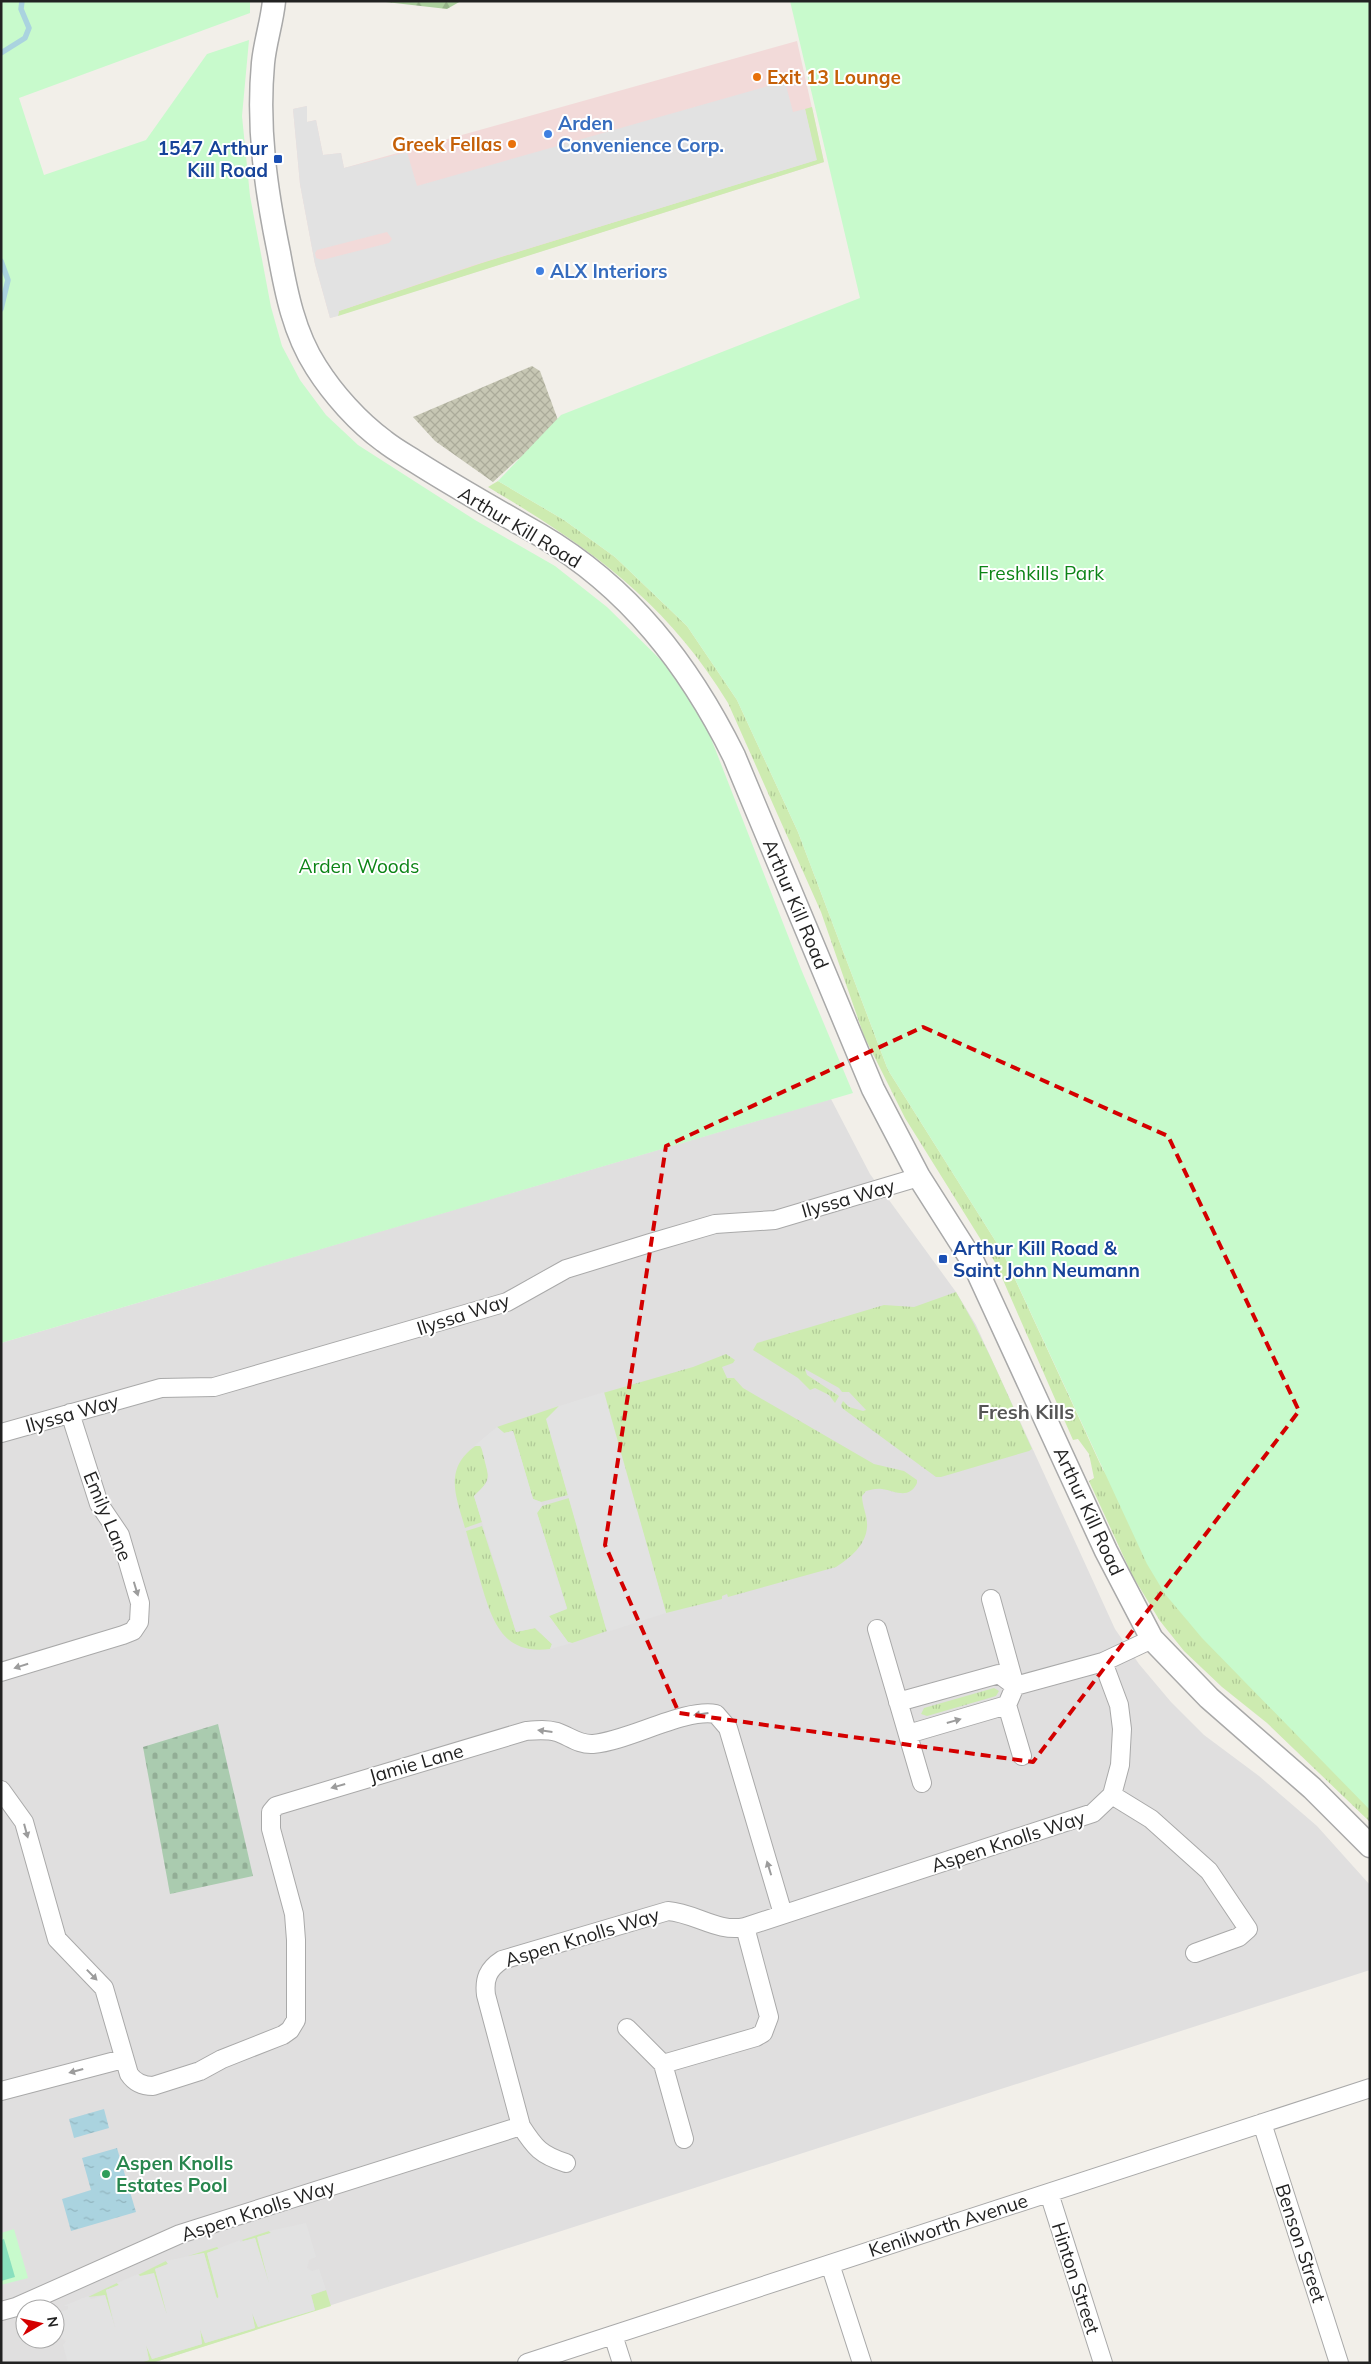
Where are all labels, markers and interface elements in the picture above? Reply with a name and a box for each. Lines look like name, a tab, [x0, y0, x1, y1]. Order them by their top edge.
place label: Exit 13 Lounge	[767, 65, 901, 89]
marker: Exit 13 Lounge	[751, 71, 763, 83]
place label: Arden Convenience Corp.	[558, 111, 724, 157]
marker: Arden Convenience Corp.	[542, 128, 554, 140]
place label: Greek Fellas	[392, 132, 502, 156]
place label: 1547 Arthur Kill Road	[157, 136, 269, 182]
marker: Greek Fellas	[506, 138, 518, 150]
marker: 1547 Arthur Kill Road	[272, 153, 284, 165]
place label: ALX Interiors	[550, 259, 667, 283]
marker: ALX Interiors	[534, 265, 546, 277]
street label: Arthur Kill Road	[454, 481, 586, 573]
park label: Freshkills Park	[978, 561, 1104, 585]
street label: Arthur Kill Road	[758, 835, 834, 973]
park label: Arden Woods	[298, 854, 420, 878]
street label: Ilyssa Way	[799, 1173, 897, 1223]
place label: Arthur Kill Road & Saint John Neumann	[953, 1236, 1140, 1282]
marker: Arthur Kill Road & Saint John Neumann	[937, 1253, 949, 1265]
street label: Ilyssa Way	[414, 1288, 512, 1340]
street label: Ilyssa Way	[23, 1388, 121, 1438]
district label: Fresh Kills	[978, 1399, 1074, 1424]
street label: Arthur Kill Road	[1049, 1443, 1129, 1579]
street label: Emily Lane	[78, 1468, 138, 1564]
one-way arrow	[132, 1581, 140, 1596]
one-way arrow	[13, 1662, 28, 1670]
one-way arrow	[692, 1710, 708, 1718]
one-way arrow	[947, 1716, 962, 1724]
one-way arrow	[537, 1727, 553, 1735]
street label: Jamie Lane	[366, 1738, 466, 1788]
one-way arrow	[330, 1783, 345, 1791]
street label: Aspen Knolls Way	[928, 1805, 1088, 1877]
one-way arrow	[22, 1823, 30, 1839]
one-way arrow	[764, 1860, 772, 1875]
street label: Aspen Knolls Way	[502, 1902, 662, 1972]
one-way arrow	[86, 1969, 98, 1981]
one-way arrow	[69, 2068, 84, 2076]
place label: Aspen Knolls Estates Pool	[116, 2151, 233, 2197]
marker: Aspen Knolls Estates Pool	[100, 2168, 112, 2180]
street label: Aspen Knolls Way	[178, 2174, 338, 2246]
street label: Benson Street	[1271, 2181, 1332, 2306]
street label: Kenilworth Avenue	[865, 2188, 1031, 2262]
street label: Hinton Street	[1047, 2219, 1105, 2337]
north arrow	[15, 2299, 65, 2349]
text: N	[43, 2315, 63, 2329]

